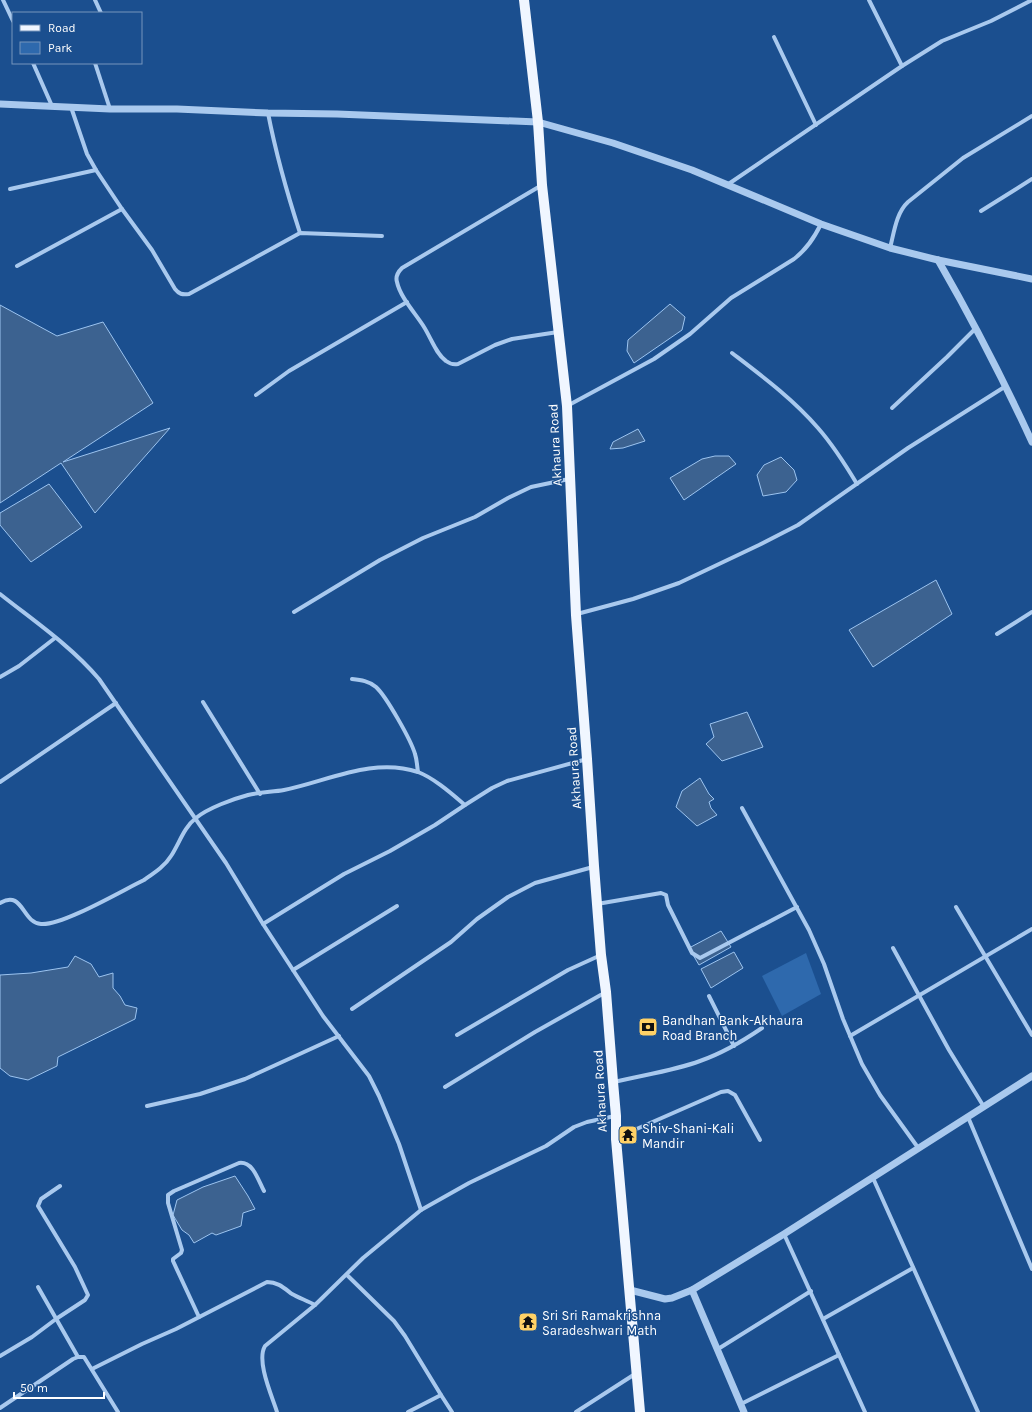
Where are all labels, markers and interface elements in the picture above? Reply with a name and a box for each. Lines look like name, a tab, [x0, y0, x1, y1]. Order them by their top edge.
legend	[12, 12, 142, 64]
text: Road	[48, 21, 76, 35]
text: Park	[48, 41, 73, 55]
street label: Akhaura Road	[545, 403, 565, 487]
street label: Akhaura Road	[564, 726, 584, 810]
place label: Bandhan Bank-Akhaura Road Branch	[662, 1013, 803, 1043]
bank icon: Bandhan Bank-Akhaura Road Branch	[637, 1016, 659, 1038]
street label: Akhaura Road	[590, 1049, 610, 1133]
place label: Shiv-Shani-Kali Mandir	[642, 1121, 734, 1151]
temple icon: Shiv-Shani-Kali Mandir	[617, 1124, 639, 1146]
place label: Sri Sri Ramakrishna Saradeshwari Math	[542, 1308, 661, 1338]
temple icon: Sri Sri Ramakrishna Saradeshwari Math	[517, 1311, 539, 1333]
scale bar	[14, 1374, 104, 1400]
text: 50 m	[20, 1381, 48, 1395]

